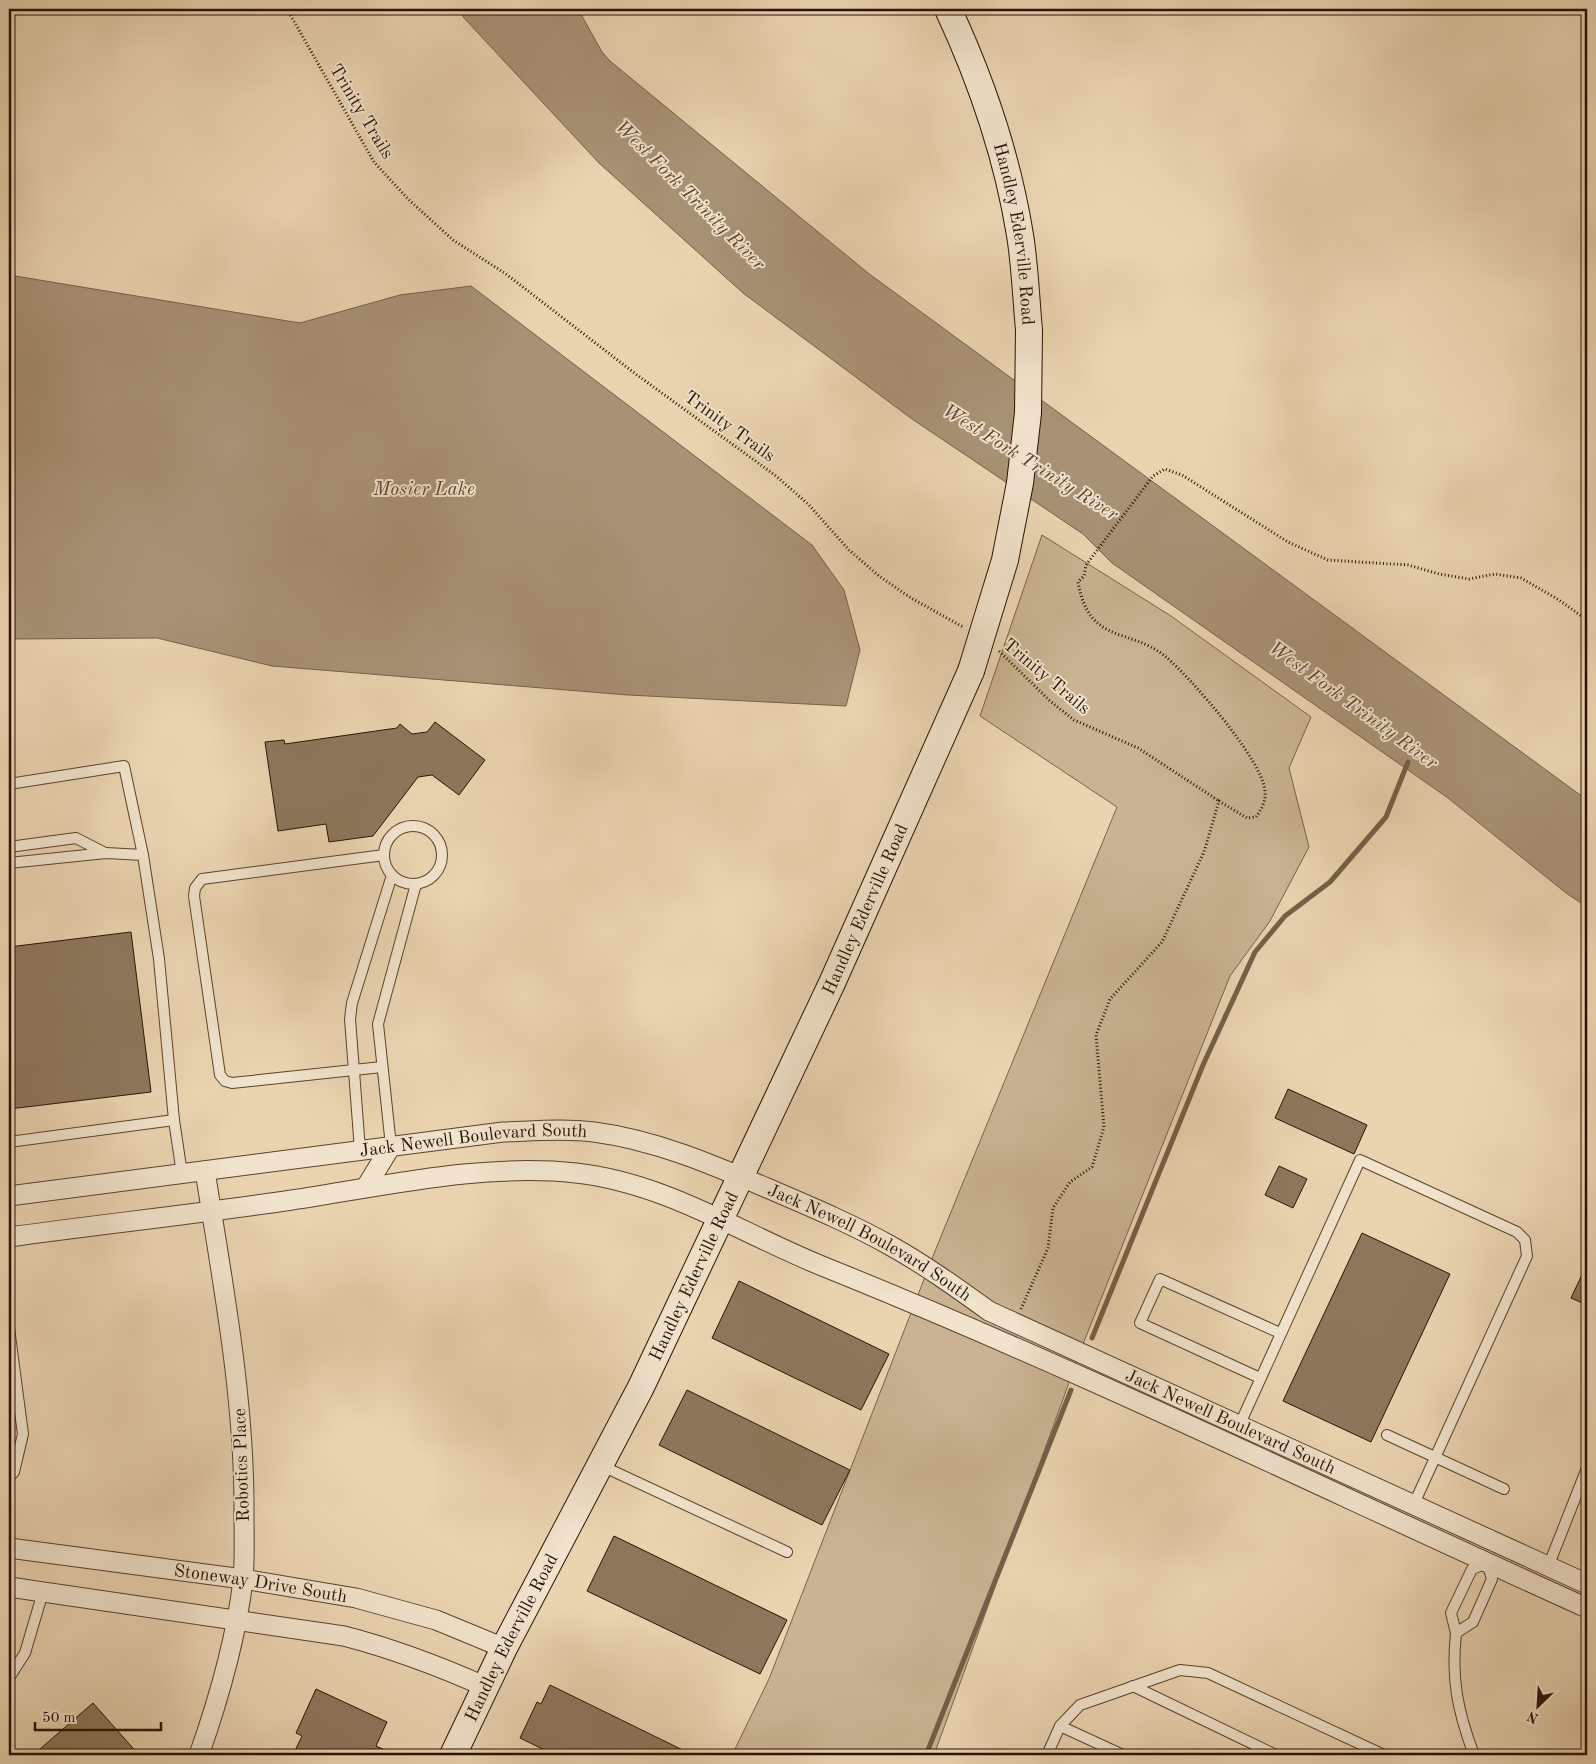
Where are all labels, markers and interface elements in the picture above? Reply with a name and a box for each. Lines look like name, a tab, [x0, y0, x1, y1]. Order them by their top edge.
street label: Trinity Trails	[326, 61, 397, 162]
water label: West Fork Trinity River	[611, 117, 768, 275]
street label: Handley Ederville Road	[990, 141, 1037, 326]
street label: Trinity Trails	[681, 388, 778, 466]
water label: West Fork Trinity River	[939, 401, 1122, 525]
water label: Mosier Lake	[372, 481, 475, 500]
street label: Trinity Trails	[1000, 635, 1093, 718]
water label: West Fork Trinity River	[1265, 639, 1441, 774]
street label: Handley Ederville Road	[820, 821, 912, 998]
street label: Jack Newell Boulevard South	[359, 1122, 588, 1160]
street label: Jack Newell Boulevard South	[765, 1181, 974, 1305]
street label: Handley Ederville Road	[647, 1189, 742, 1364]
street label: Jack Newell Boulevard South	[1122, 1367, 1338, 1478]
street label: Robotics Place	[231, 1408, 253, 1522]
street label: Handley Ederville Road	[462, 1551, 562, 1725]
street label: Stoneway Drive South	[173, 1562, 349, 1606]
north arrow	[1514, 1682, 1564, 1732]
scale bar	[35, 1699, 161, 1731]
text: N	[1525, 1708, 1541, 1725]
text: 50 m	[42, 1711, 76, 1726]

